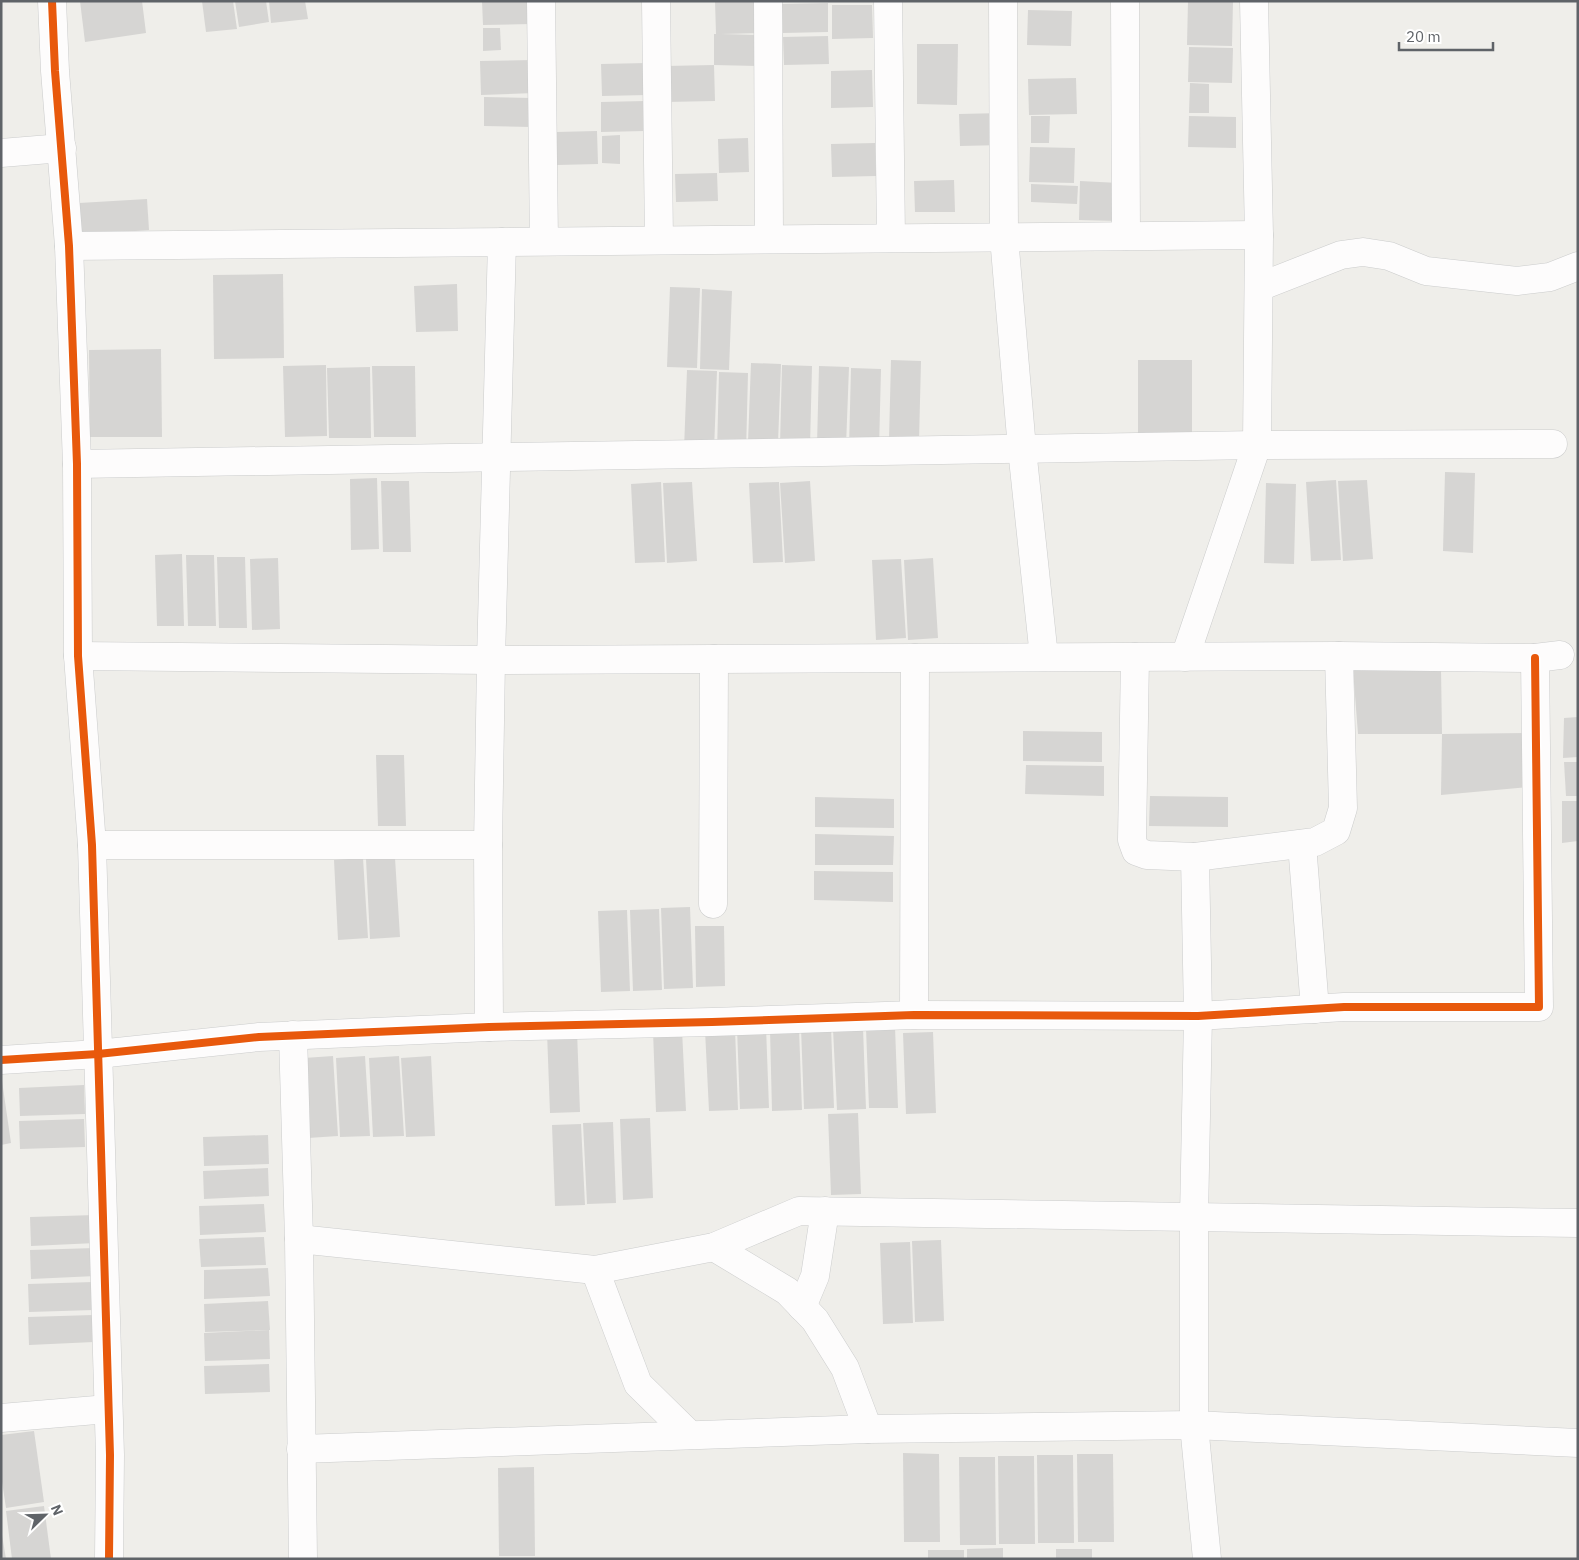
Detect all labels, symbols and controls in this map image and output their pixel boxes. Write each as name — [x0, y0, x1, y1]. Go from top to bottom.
scale bar — [1399, 20, 1493, 52]
text: 20 m — [1406, 27, 1441, 46]
north arrow — [20, 1490, 70, 1540]
text: N — [47, 1502, 67, 1518]

